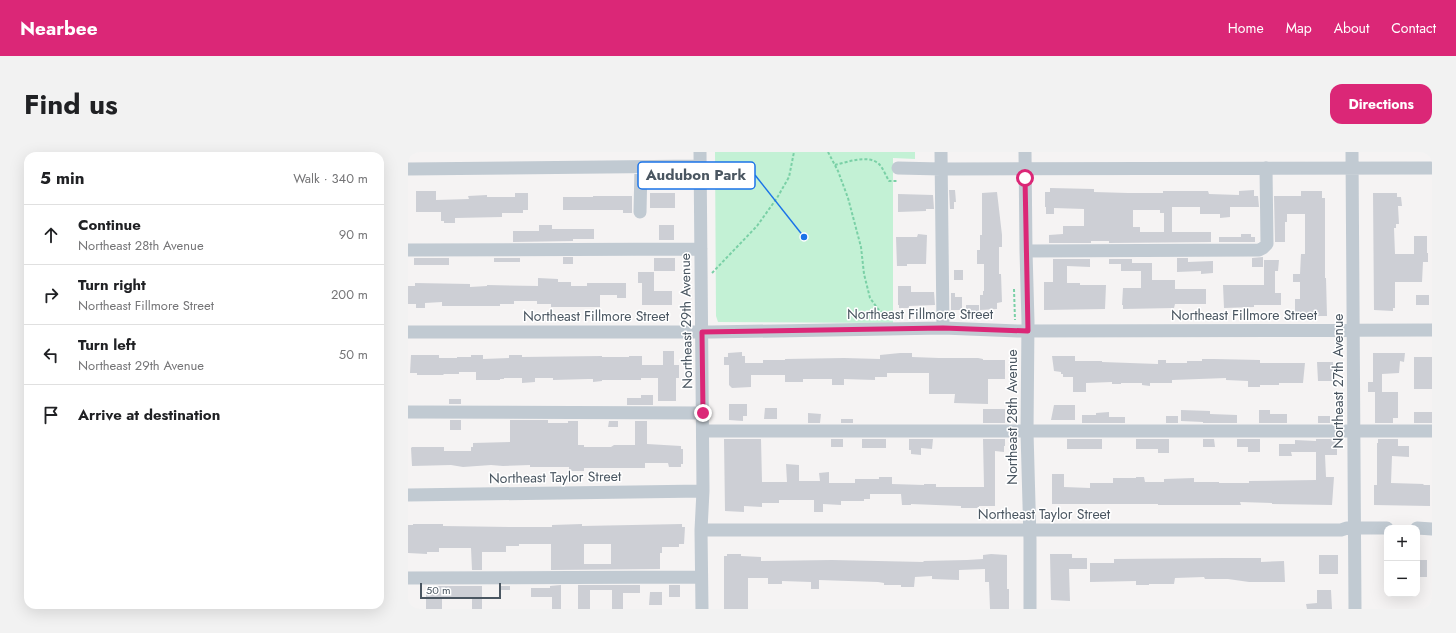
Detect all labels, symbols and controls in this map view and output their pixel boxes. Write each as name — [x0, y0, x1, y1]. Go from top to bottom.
text: Nearbee — [20, 15, 98, 42]
text: Home — [1228, 18, 1264, 38]
text: Map — [1286, 18, 1312, 38]
text: About — [1334, 18, 1369, 38]
text: Contact — [1391, 18, 1436, 38]
text: Find us — [24, 84, 118, 125]
button: Directions — [1330, 84, 1432, 124]
callout: Audubon Park — [638, 162, 755, 189]
text: Audubon Park — [645, 164, 746, 186]
text: 5 min — [40, 166, 84, 190]
text: Walk · 340 m — [293, 169, 368, 188]
route start — [1016, 169, 1034, 187]
text: Continue — [78, 214, 141, 236]
icon: ahead — [40, 224, 62, 246]
text: 90 m — [339, 225, 368, 244]
text: Northeast 28th Avenue — [78, 236, 204, 255]
street label: Northeast 29th Avenue — [675, 253, 697, 389]
text: Turn right — [78, 274, 146, 296]
icon: right — [40, 284, 62, 306]
text: 200 m — [331, 285, 368, 304]
text: Northeast Fillmore Street — [78, 296, 214, 315]
street label: Northeast Fillmore Street — [847, 304, 994, 324]
street label: Northeast Fillmore Street — [1171, 305, 1318, 325]
street label: Northeast Fillmore Street — [523, 306, 670, 326]
street label: Northeast 27th Avenue — [1328, 314, 1348, 449]
text: Turn left — [78, 334, 136, 356]
icon: left — [40, 344, 62, 366]
text: 50 m — [339, 345, 368, 364]
street label: Northeast 28th Avenue — [1002, 349, 1022, 485]
text: Northeast 29th Avenue — [78, 356, 204, 375]
icon: arrive — [40, 404, 62, 426]
text: Arrive at destination — [78, 404, 220, 426]
route end — [694, 404, 712, 422]
street label: Northeast Taylor Street — [489, 466, 622, 488]
street label: Northeast Taylor Street — [978, 504, 1111, 524]
map controls — [1384, 525, 1420, 597]
button: + — [1384, 525, 1420, 561]
button: − — [1384, 561, 1420, 597]
scale bar — [420, 581, 501, 600]
text: 50 m — [426, 582, 451, 598]

